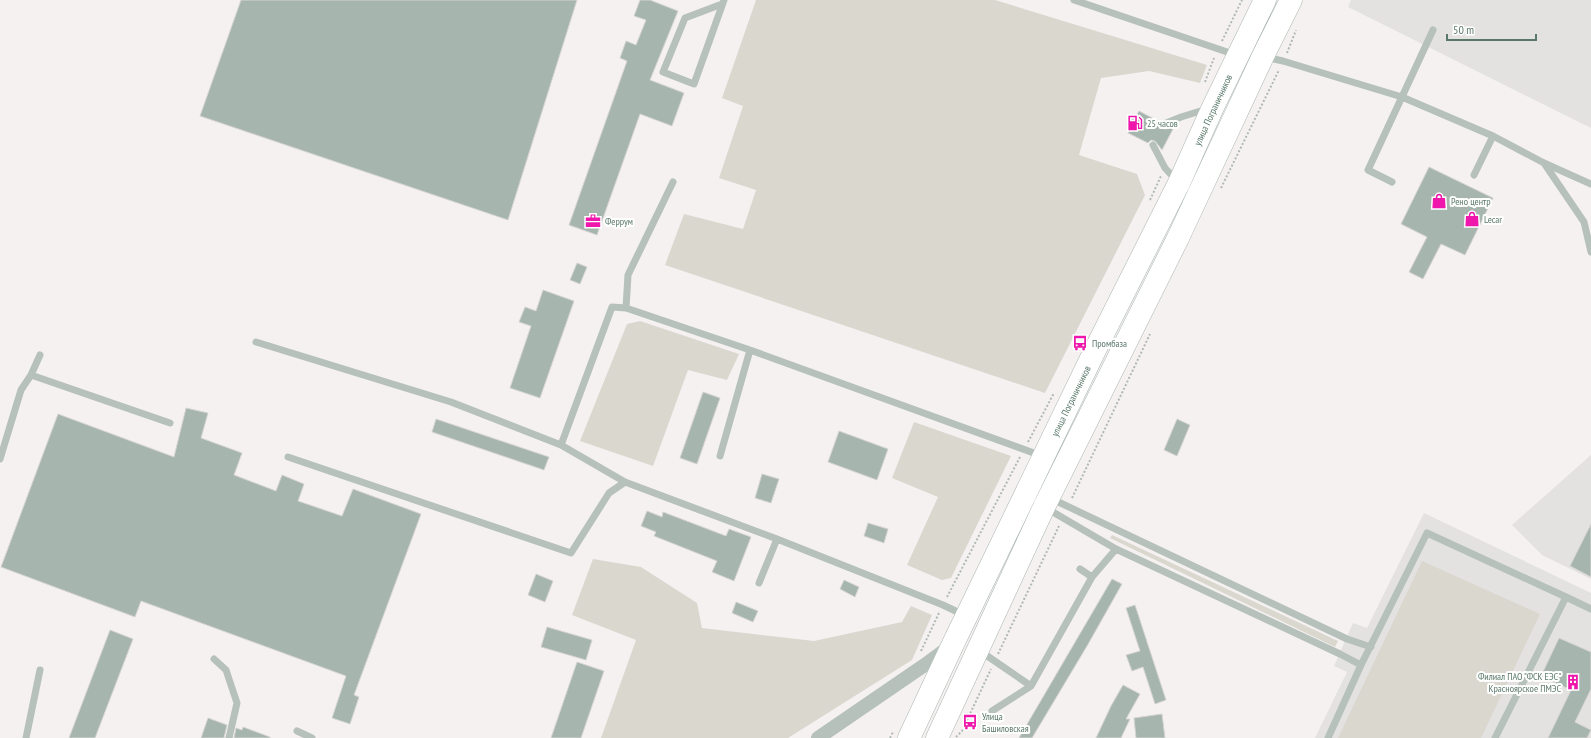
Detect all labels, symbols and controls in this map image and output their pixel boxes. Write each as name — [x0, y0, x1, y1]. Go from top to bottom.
scale bar — [1447, 16, 1536, 42]
text: 50 m — [1453, 22, 1474, 37]
street label: улица Пограничников — [1191, 72, 1235, 148]
fuel station icon: 25 часов — [1126, 114, 1144, 132]
place label: 25 часов — [1147, 117, 1178, 130]
shop icon: Рено центр — [1430, 192, 1448, 210]
place label: Рено центр — [1451, 195, 1491, 208]
shop icon: Lecar — [1463, 210, 1481, 228]
office icon: Феррум — [584, 212, 602, 230]
place label: Lecar — [1484, 213, 1502, 226]
place label: Феррум — [605, 215, 633, 228]
bus stop icon: Промбаза — [1071, 334, 1089, 352]
place label: Промбаза — [1092, 337, 1127, 350]
street label: улица Пограничников — [1048, 364, 1094, 438]
place label: Филиал ПАО "ФСК ЕЭС" Красноярское ПМЭС — [1478, 670, 1561, 695]
building icon: Филиал ПАО "ФСК ЕЭС" Красноярское ПМЭС — [1564, 673, 1582, 691]
place label: Улица Башиловская — [982, 710, 1029, 735]
bus stop icon: Улица Башиловская — [961, 713, 979, 731]

